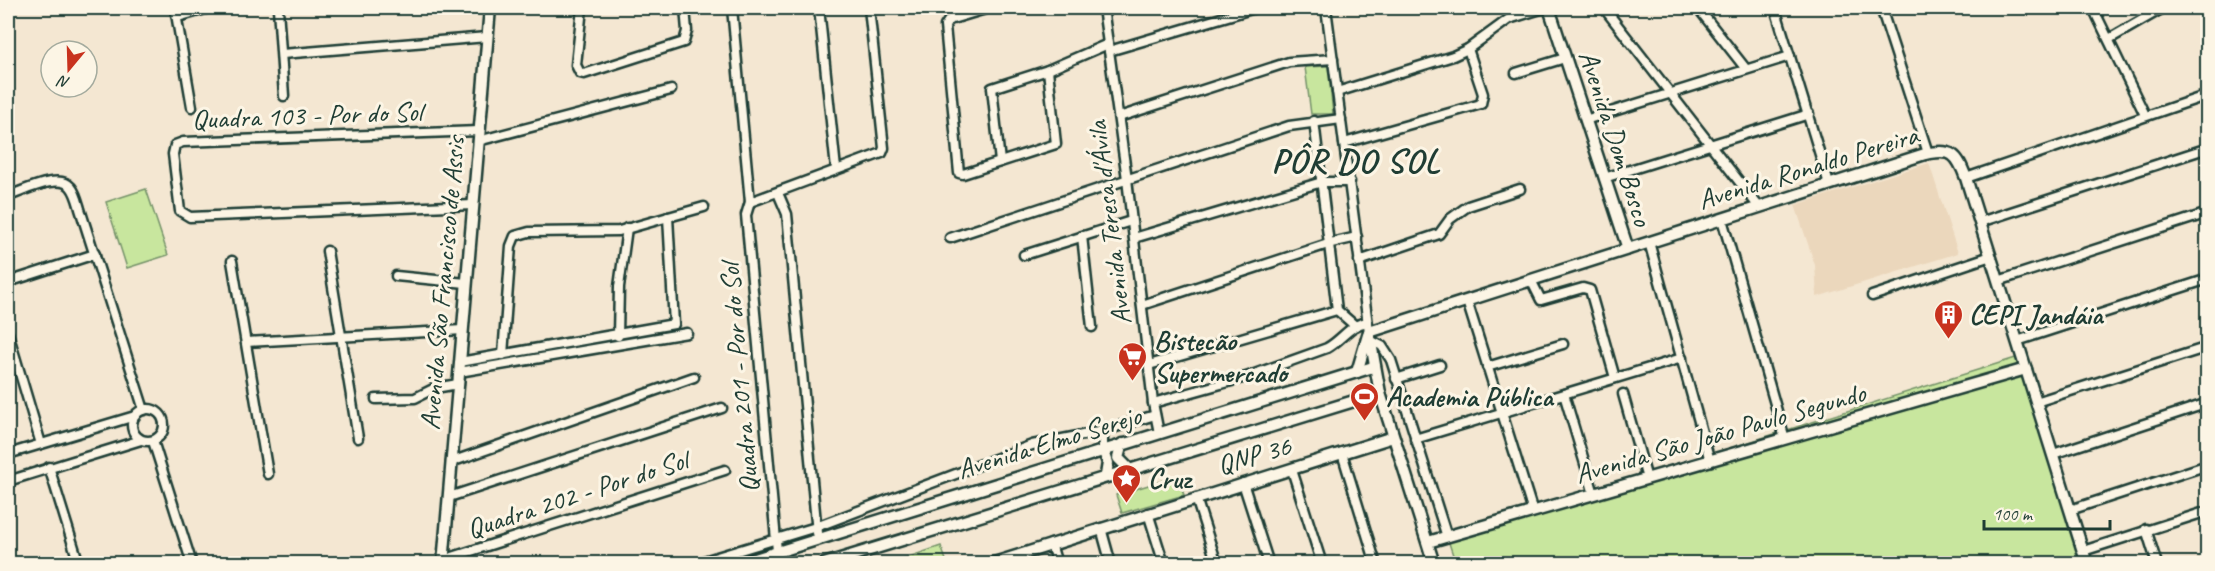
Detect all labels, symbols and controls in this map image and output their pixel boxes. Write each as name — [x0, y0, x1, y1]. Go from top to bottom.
north arrow — [39, 39, 99, 99]
street label: Avenida Dom Bosco — [1571, 46, 1661, 232]
text: N — [54, 70, 72, 93]
street label: Quadra 103 - Por do Sol — [191, 93, 428, 137]
street label: Avenida Ronaldo Pereira — [1694, 116, 1924, 217]
street label: Avenida Teresa d'Ávila — [1079, 117, 1139, 327]
street label: Avenida São Francisco de Assis — [412, 132, 472, 431]
district label: PÔR DO SOL — [1271, 139, 1441, 182]
street label: Quadra 201 - Por do Sol — [711, 257, 766, 494]
place label: CEPI Jandáia — [1969, 297, 2105, 332]
building icon: CEPI Jandáia — [1932, 298, 1964, 340]
place label: Bistecão Supermercado — [1154, 323, 1290, 390]
supermarket icon: Bistecão Supermercado — [1117, 340, 1149, 382]
street label: Avenida São João Paulo Segundo — [1571, 374, 1871, 491]
place label: Academia Pública — [1386, 379, 1555, 414]
sports icon: Academia Pública — [1349, 380, 1381, 422]
street label: Avenida Elmo Serejo — [953, 397, 1147, 487]
street label: QNP 36 — [1213, 427, 1296, 482]
street label: Quadra 202 - Por do Sol — [462, 440, 697, 546]
place label: Cruz — [1148, 461, 1194, 496]
place icon: Cruz — [1111, 462, 1143, 504]
scale bar — [1984, 493, 2110, 531]
text: 100 m — [1993, 503, 2034, 525]

